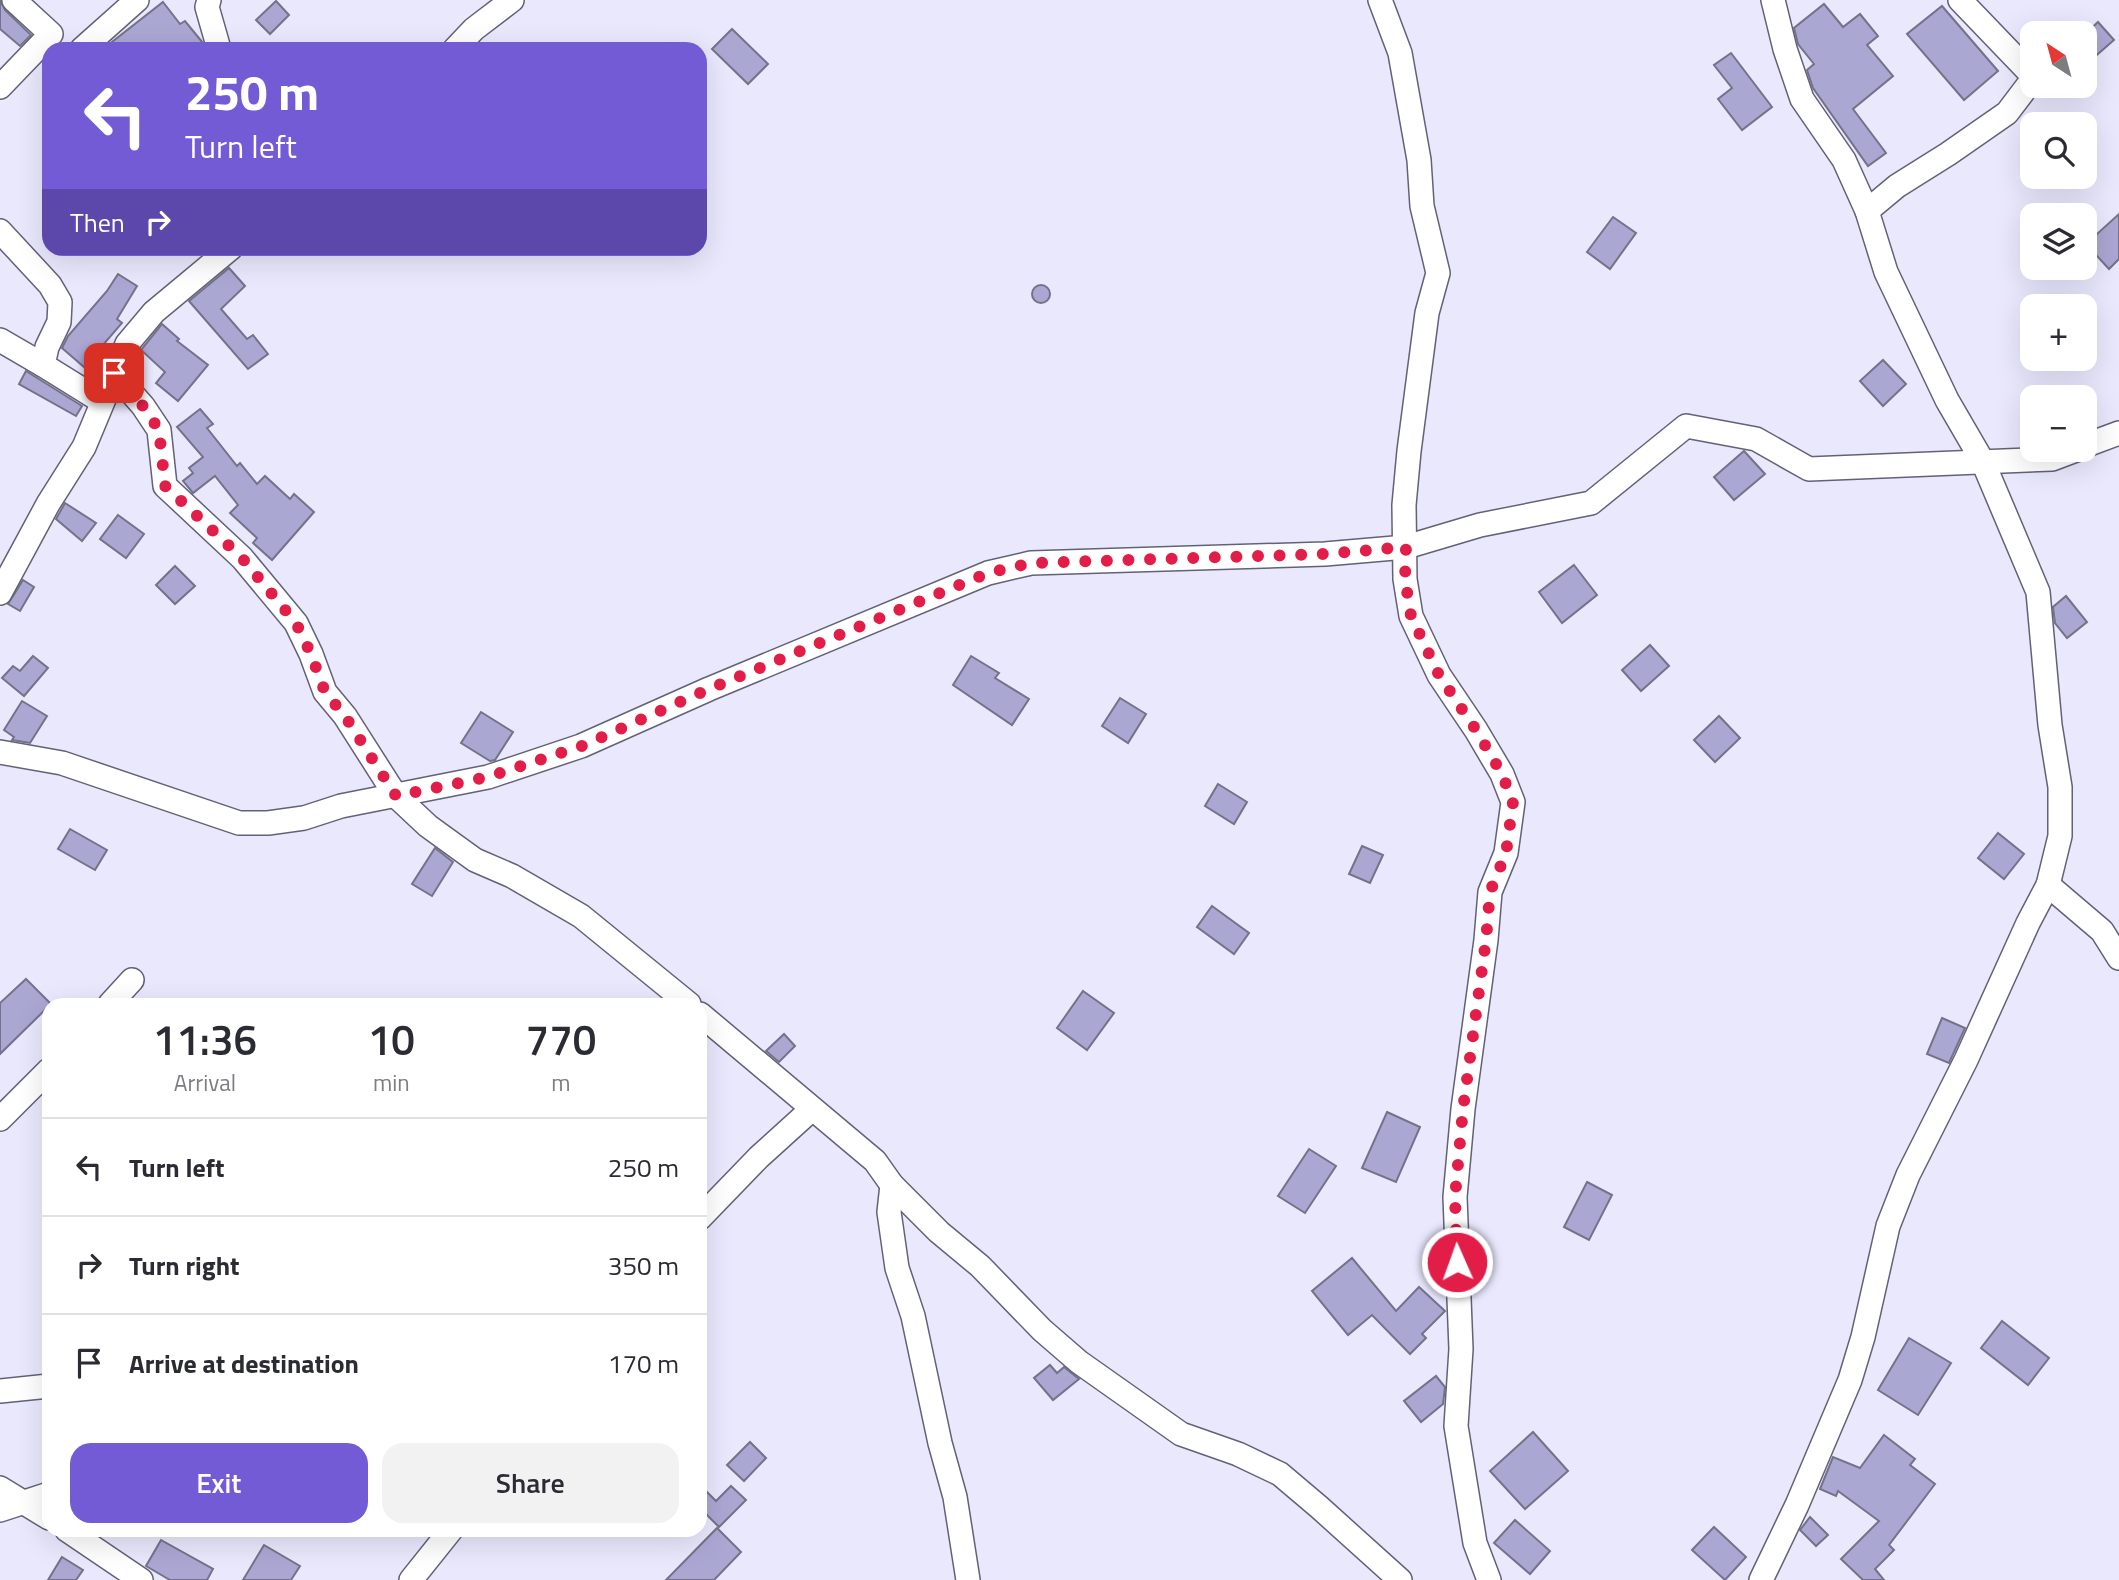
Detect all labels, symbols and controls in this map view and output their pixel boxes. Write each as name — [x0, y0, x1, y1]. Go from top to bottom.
north arrow — [2020, 21, 2096, 98]
map controls — [2020, 21, 2097, 462]
text: 250 m — [185, 54, 319, 129]
icon: left — [70, 70, 161, 161]
button: search — [2020, 112, 2097, 189]
text: Turn left — [185, 122, 297, 170]
text: Then — [70, 203, 125, 242]
icon: right — [139, 203, 177, 241]
button: layers — [2020, 203, 2097, 280]
button: + — [2020, 294, 2097, 371]
pin — [84, 343, 144, 403]
icon: arrive — [95, 354, 133, 392]
button: − — [2020, 385, 2097, 462]
text: 11:36 — [153, 1007, 257, 1071]
text: 10 — [368, 1007, 415, 1071]
text: 770 — [526, 1007, 596, 1071]
text: Arrival — [174, 1065, 236, 1100]
text: min — [373, 1065, 410, 1100]
text: m — [551, 1065, 571, 1100]
icon: left — [70, 1148, 108, 1186]
text: Turn left — [129, 1148, 224, 1187]
text: 250 m — [608, 1148, 679, 1187]
position arrow — [1420, 1225, 1494, 1299]
icon: right — [70, 1246, 108, 1284]
text: Turn right — [129, 1246, 240, 1285]
text: 350 m — [608, 1246, 679, 1285]
icon: arrive — [70, 1344, 108, 1382]
text: Arrive at destination — [129, 1344, 359, 1383]
text: 170 m — [608, 1344, 679, 1383]
button: Exit — [70, 1443, 368, 1523]
button: Share — [382, 1443, 679, 1523]

